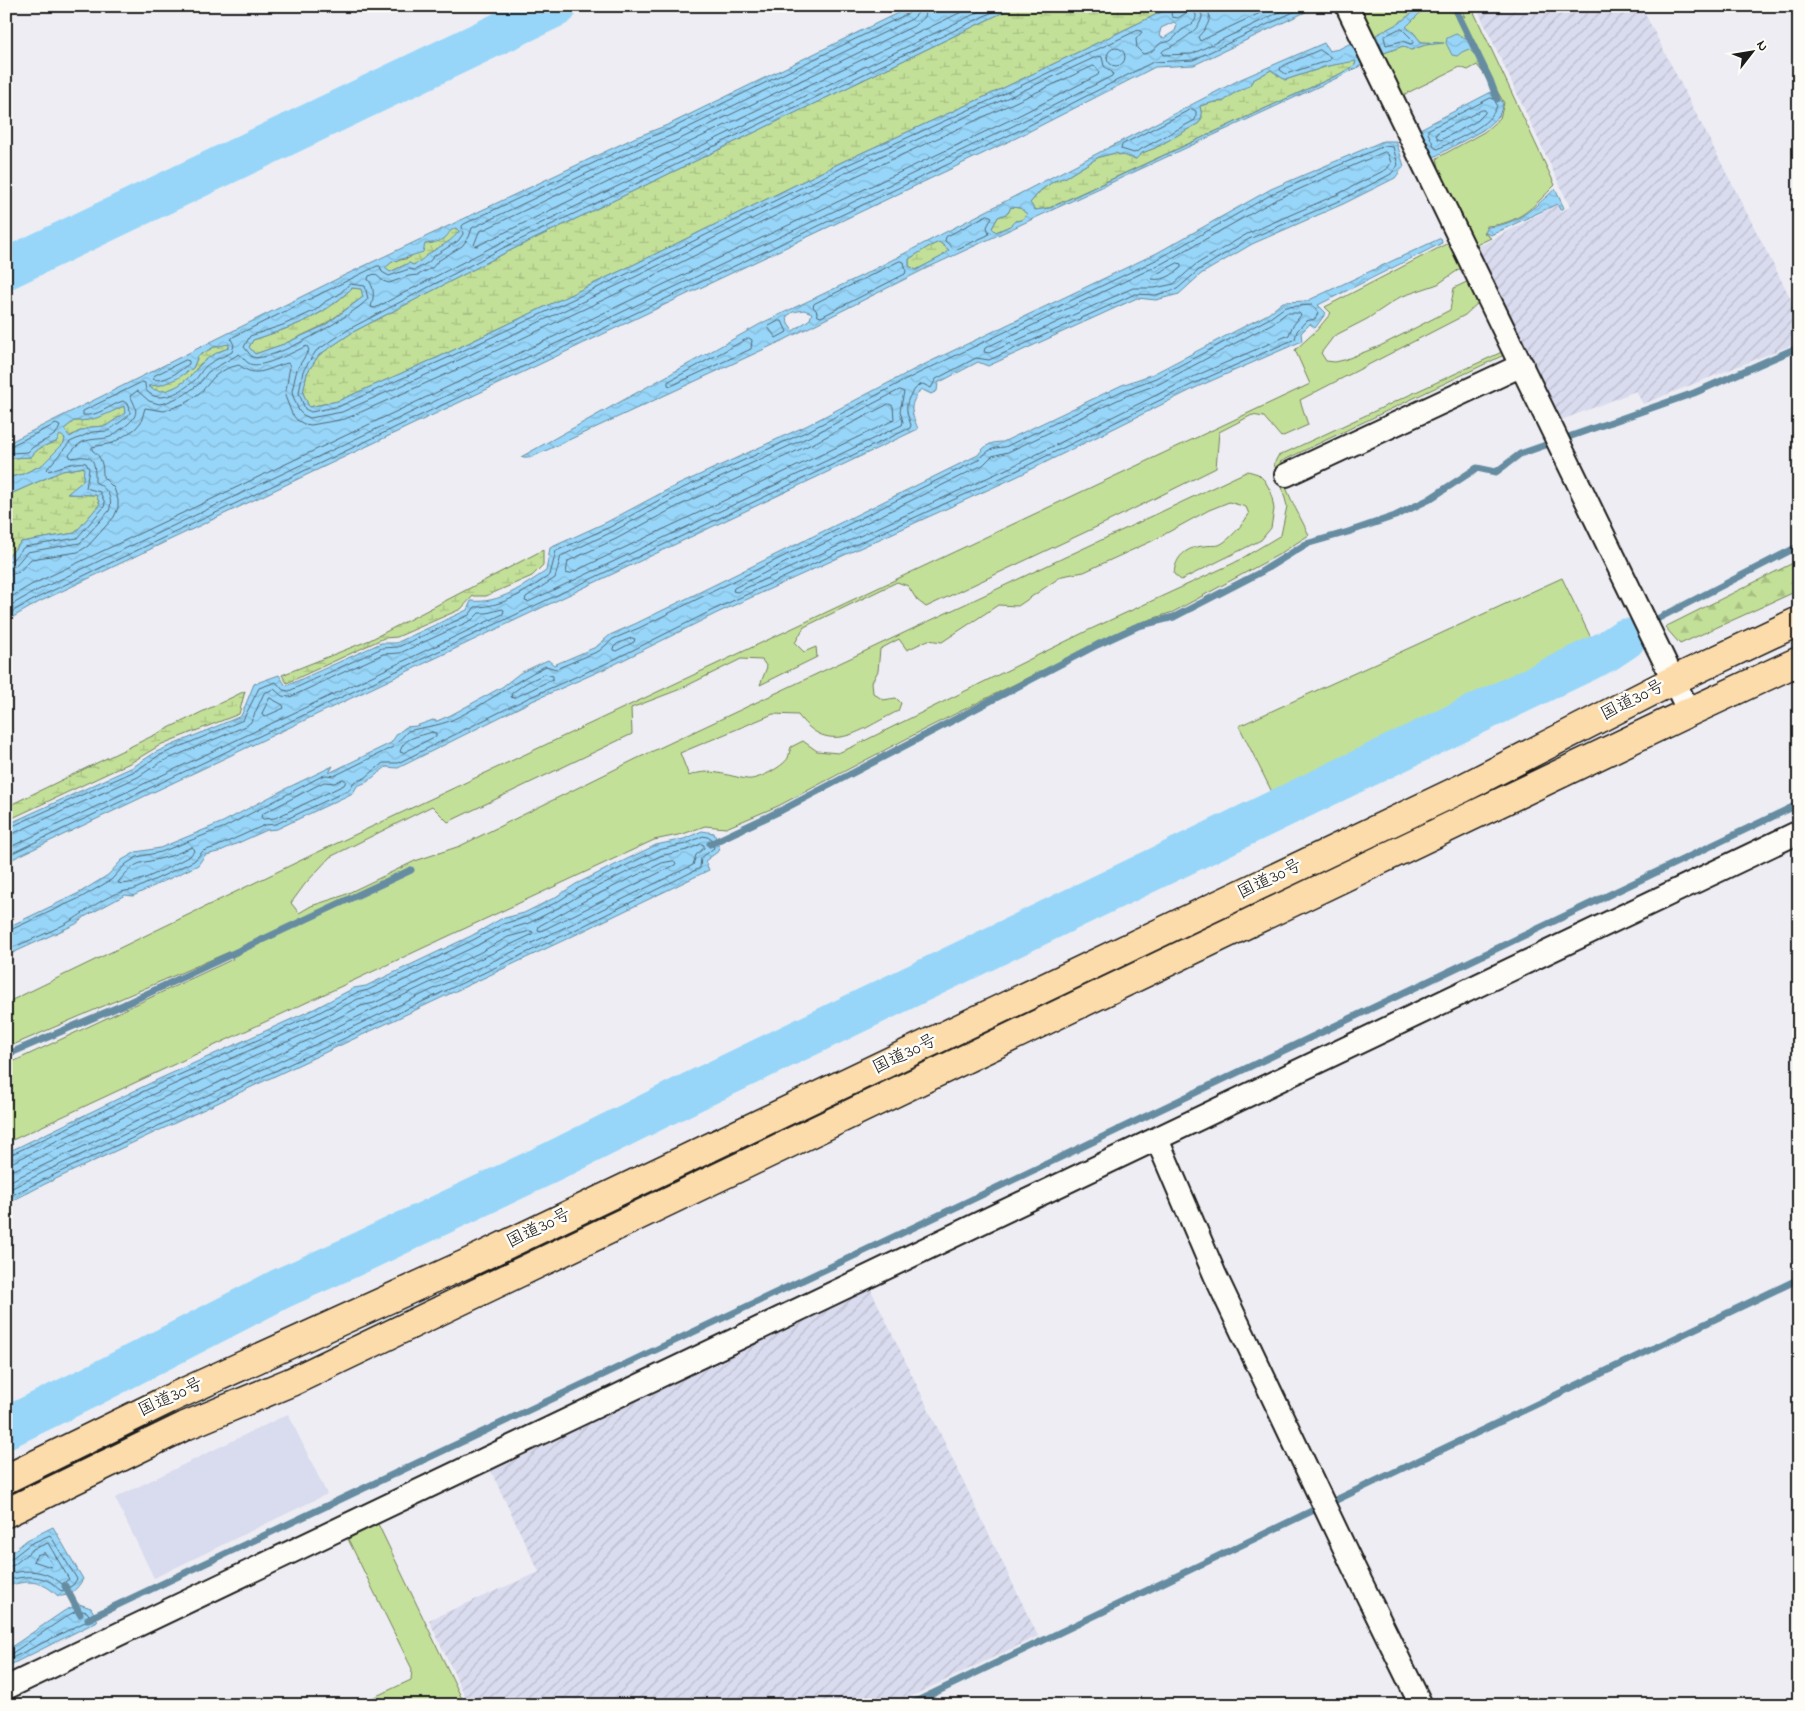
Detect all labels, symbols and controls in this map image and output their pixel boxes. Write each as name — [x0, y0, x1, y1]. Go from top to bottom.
north arrow — [1728, 28, 1778, 78]
text: N — [1750, 37, 1773, 56]
street label: 国道30号 — [1596, 674, 1670, 728]
street label: 国道30号 — [1233, 853, 1307, 907]
street label: 国道30号 — [868, 1028, 942, 1082]
street label: 国道30号 — [502, 1202, 576, 1256]
street label: 国道30号 — [134, 1372, 208, 1424]

